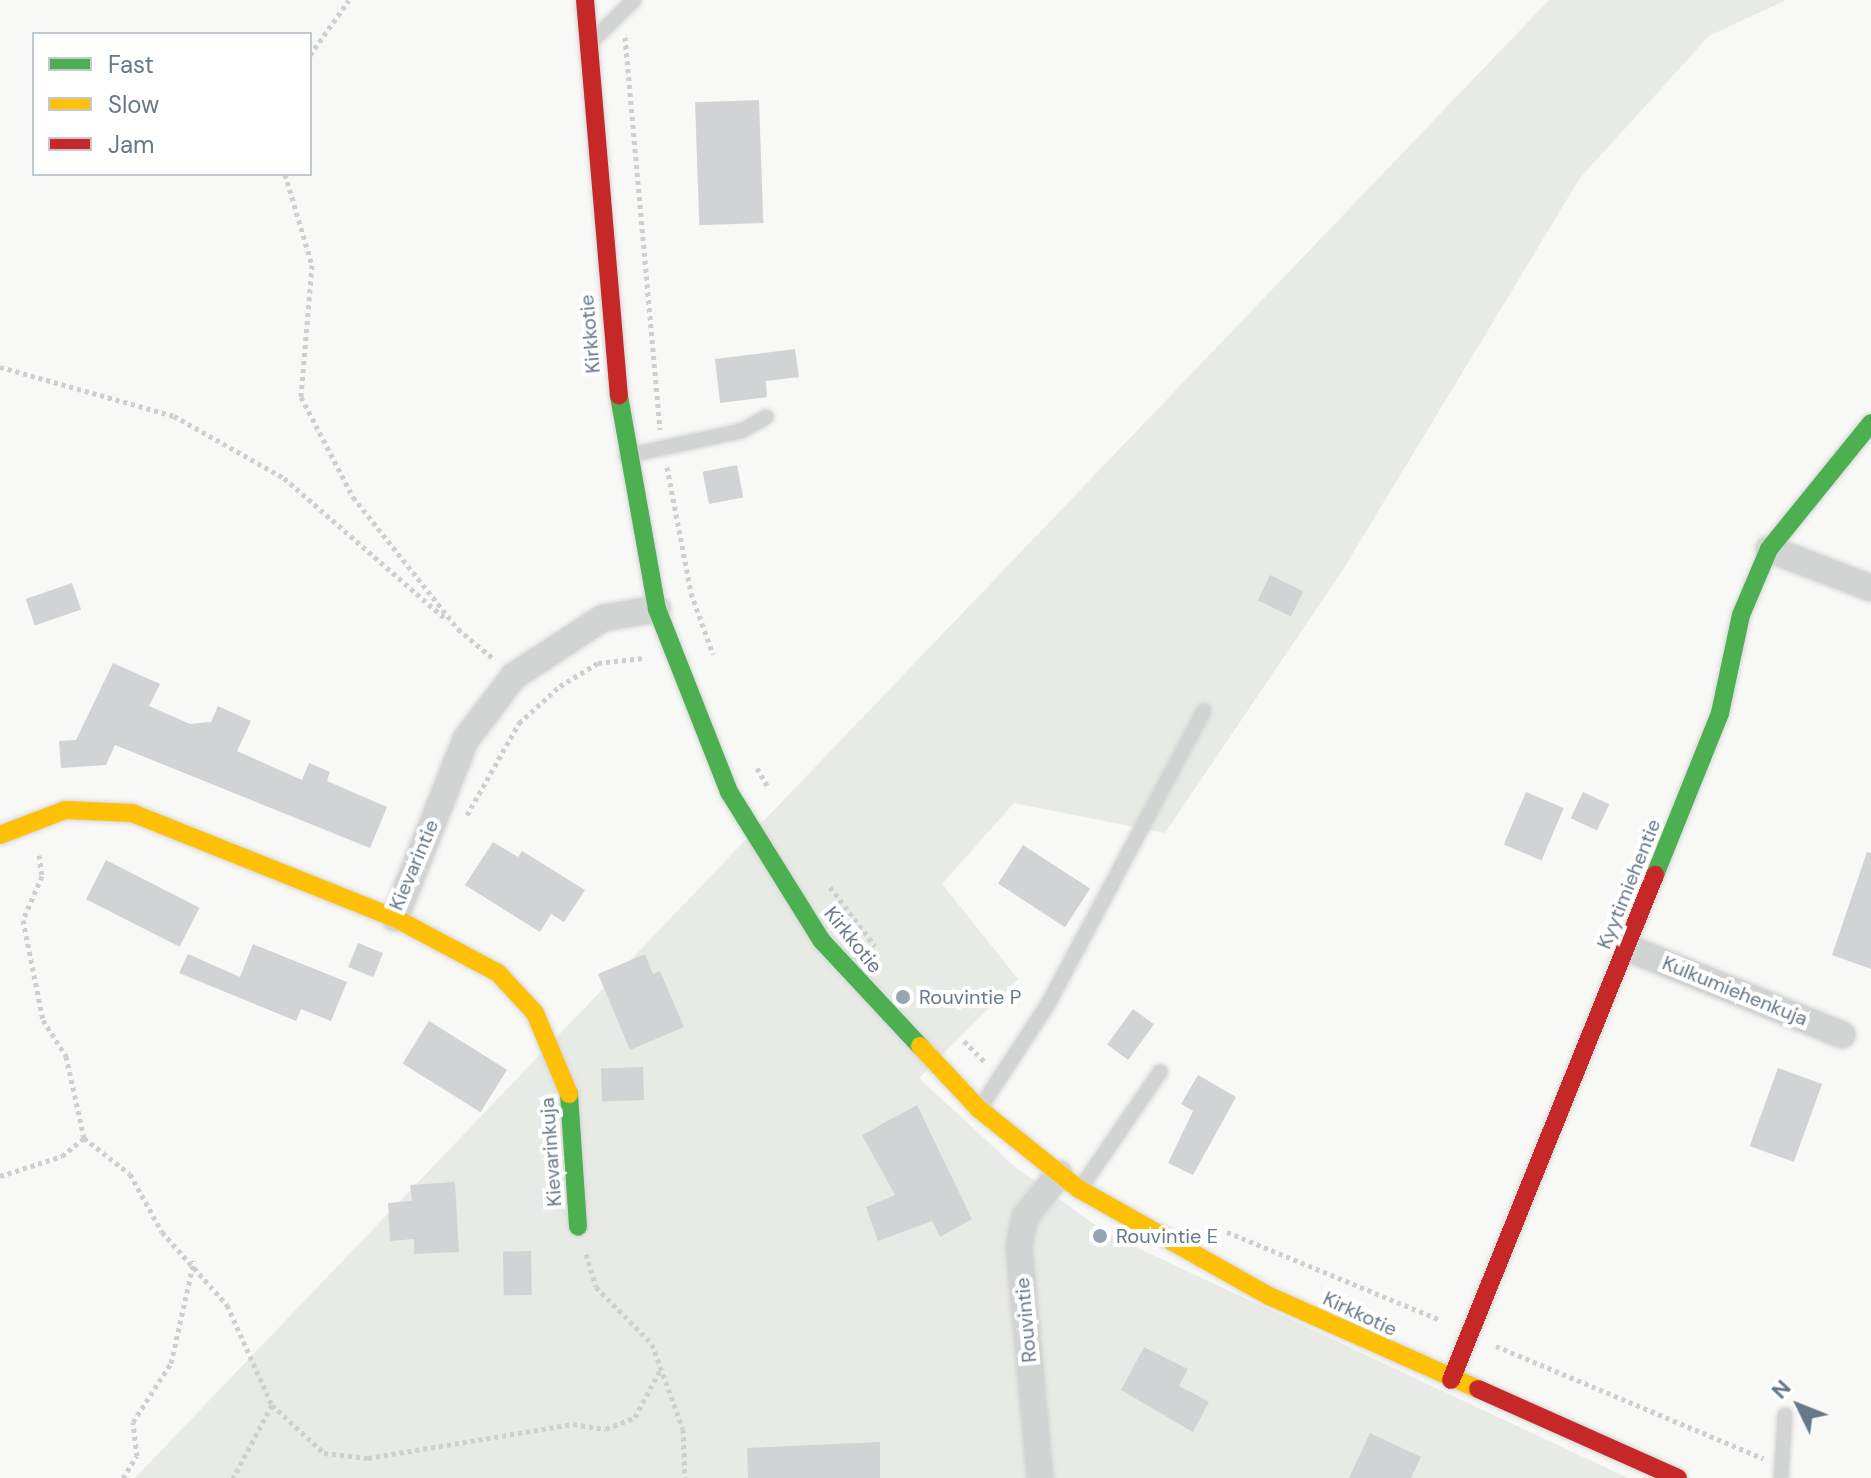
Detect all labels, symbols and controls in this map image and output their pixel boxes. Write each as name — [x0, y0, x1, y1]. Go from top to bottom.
legend — [32, 32, 312, 176]
text: Fast — [108, 49, 154, 80]
text: Slow — [108, 89, 159, 120]
text: Jam — [108, 129, 154, 160]
street label: Kirkkotie — [575, 294, 605, 374]
street label: Kievarintie — [384, 816, 444, 914]
street label: Kyytimiehentie — [1592, 816, 1666, 952]
street label: Kirkkotie — [819, 902, 887, 978]
street label: Kulkumiehenkuja — [1659, 951, 1811, 1031]
place label: Rouvintie P — [919, 985, 1021, 1009]
marker: Rouvintie P — [894, 988, 912, 1006]
street label: Kievarinkuja — [535, 1097, 567, 1207]
place label: Rouvintie E — [1116, 1224, 1218, 1248]
marker: Rouvintie E — [1091, 1227, 1109, 1245]
street label: Rouvintie — [1010, 1276, 1042, 1364]
street label: Kirkkotie — [1319, 1286, 1401, 1342]
north arrow — [1759, 1366, 1839, 1446]
text: N — [1765, 1374, 1797, 1405]

